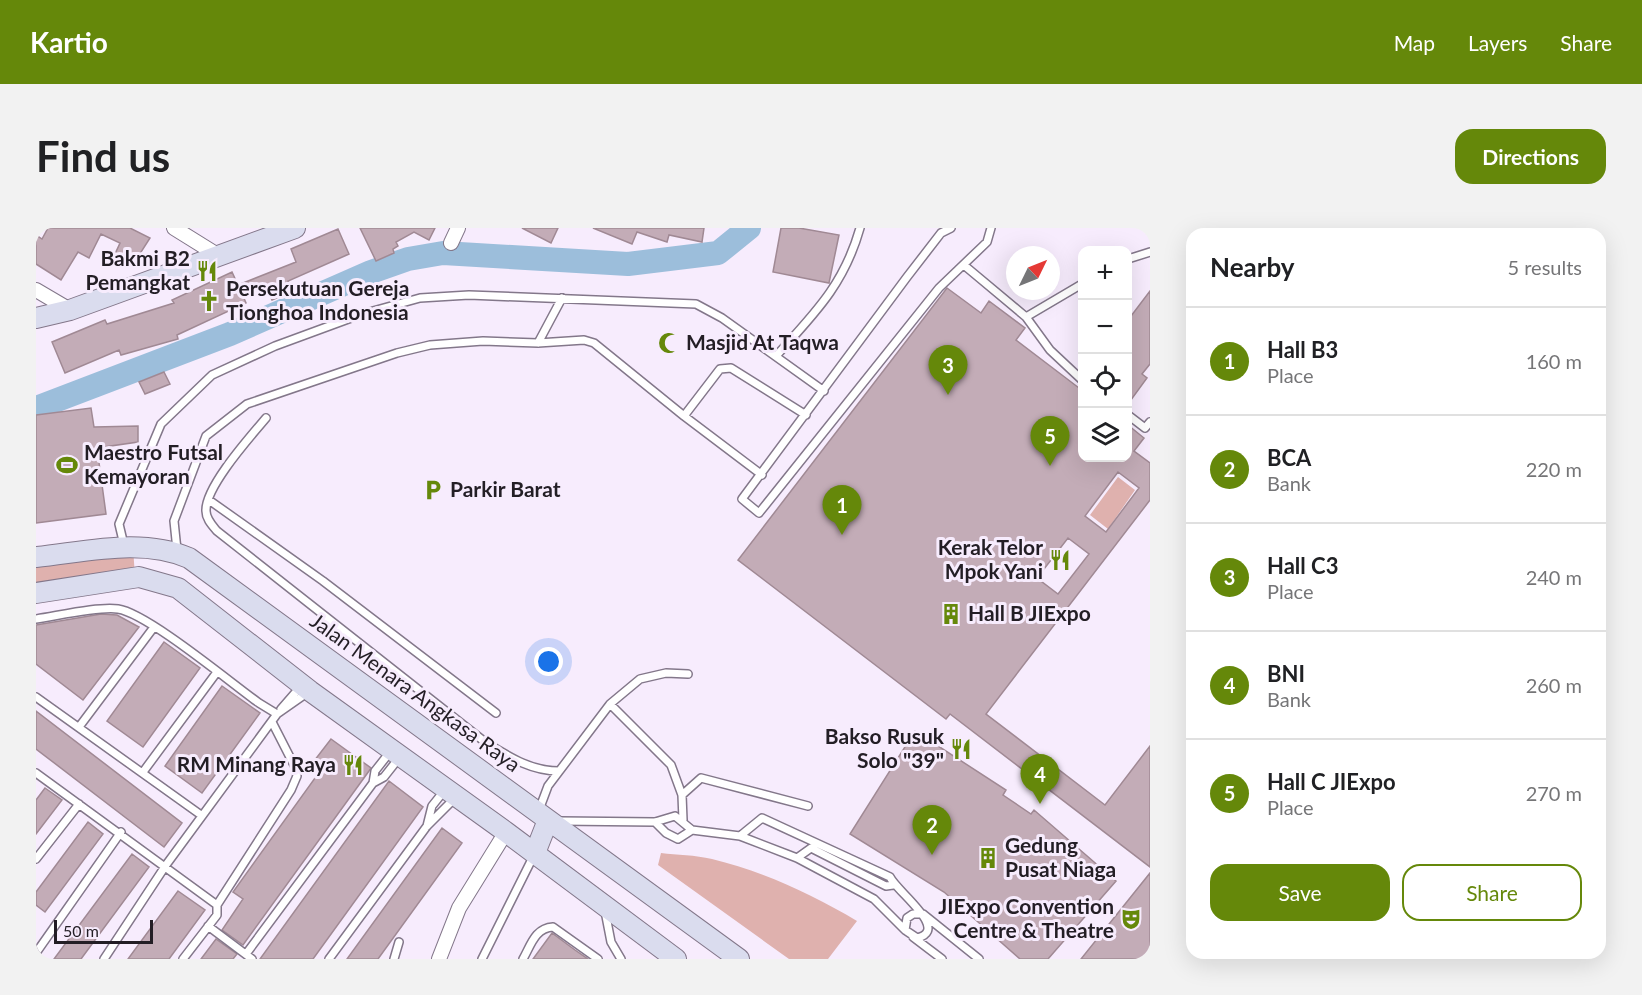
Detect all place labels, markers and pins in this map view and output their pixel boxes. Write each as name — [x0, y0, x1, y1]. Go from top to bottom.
place label: Bakmi B2 Pemangkat — [86, 245, 190, 294]
restaurant icon: Bakmi B2 Pemangkat — [195, 259, 219, 283]
place label: Persekutuan Gereja Tionghoa Indonesia — [226, 275, 409, 324]
church icon: Persekutuan Gereja Tionghoa Indonesia — [197, 289, 221, 313]
place label: Masjid At Taqwa — [686, 329, 839, 354]
mosque icon: Masjid At Taqwa — [657, 331, 681, 355]
pin: 3 — [928, 346, 968, 395]
pin: 5 — [1030, 416, 1070, 466]
place label: Maestro Futsal Kemayoran — [84, 439, 223, 488]
sports icon: Maestro Futsal Kemayoran — [55, 453, 79, 477]
place label: Parkir Barat — [450, 476, 561, 501]
parking icon: Parkir Barat — [421, 478, 445, 502]
pin: 1 — [822, 486, 862, 535]
place label: Kerak Telor Mpok Yani — [938, 534, 1043, 583]
restaurant icon: Kerak Telor Mpok Yani — [1048, 548, 1072, 572]
place label: Hall B JIExpo — [968, 600, 1091, 625]
building icon: Hall B JIExpo — [939, 602, 963, 626]
place label: Bakso Rusuk Solo "39" — [825, 723, 945, 772]
restaurant icon: Bakso Rusuk Solo "39" — [949, 737, 973, 761]
place label: RM Minang Raya — [177, 751, 336, 776]
restaurant icon: RM Minang Raya — [341, 753, 365, 777]
pin: 4 — [1020, 754, 1060, 804]
pin: 2 — [912, 806, 952, 855]
place label: Gedung Pusat Niaga — [1005, 832, 1116, 881]
building icon: Gedung Pusat Niaga — [976, 846, 1000, 870]
place label: JIExpo Convention Centre & Theatre — [938, 893, 1114, 942]
theatre icon: JIExpo Convention Centre & Theatre — [1119, 907, 1143, 931]

